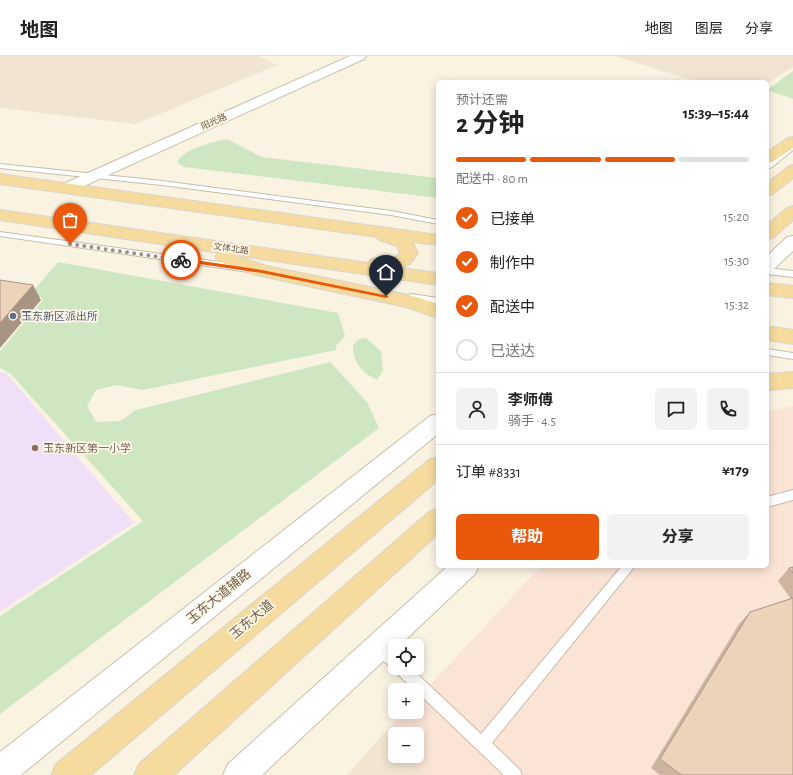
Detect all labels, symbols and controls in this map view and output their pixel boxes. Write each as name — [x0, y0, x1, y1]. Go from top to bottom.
text: 地图 — [20, 21, 58, 40]
text: 地图 — [645, 22, 673, 36]
text: 图层 — [695, 22, 723, 36]
text: 分享 — [745, 22, 773, 36]
text: 预计还需 — [456, 94, 508, 107]
text: 15:39–15:44 — [683, 106, 749, 121]
street label: 阳光路 — [199, 111, 228, 132]
text: 2 分钟 — [456, 111, 524, 137]
text: 配送中 · 80 m — [456, 173, 528, 186]
pin — [53, 203, 87, 244]
icon: check — [456, 207, 478, 229]
icon: bag — [59, 209, 81, 231]
text: 15:20 — [723, 211, 749, 224]
text: 已接单 — [490, 212, 535, 227]
courier — [161, 240, 201, 280]
street label: 文体北路 — [213, 241, 250, 256]
icon: bike — [170, 249, 192, 271]
icon: check — [456, 251, 478, 273]
pin — [369, 255, 403, 296]
text: 15:30 — [724, 255, 749, 268]
text: 制作中 — [490, 256, 535, 271]
icon: home — [375, 261, 397, 283]
icon: check — [456, 295, 478, 317]
text: 15:32 — [725, 299, 749, 312]
text: 配送中 — [490, 300, 535, 315]
place label: 玉东新区派出所 — [21, 310, 98, 322]
marker: 玉东新区派出所 — [8, 311, 18, 321]
text: 已送达 — [490, 344, 535, 359]
button: person — [456, 388, 498, 430]
button: chat — [655, 388, 697, 430]
button: phone — [707, 388, 749, 430]
text: 李师傅 — [508, 393, 553, 408]
text: 骑手 · 4.5 — [508, 415, 556, 428]
place label: 玉东新区第一小学 — [43, 442, 131, 454]
marker: 玉东新区第一小学 — [30, 443, 40, 453]
text: ¥179 — [722, 463, 749, 478]
text: 订单 #8331 — [456, 465, 521, 480]
button: 帮助 — [456, 514, 599, 560]
button: 分享 — [607, 514, 749, 560]
street label: 玉东大道辅路 — [184, 566, 254, 628]
street label: 玉东大道 — [227, 597, 277, 643]
map controls — [388, 639, 424, 763]
button: locate — [388, 639, 424, 675]
button: + — [388, 683, 424, 719]
button: − — [388, 727, 424, 763]

